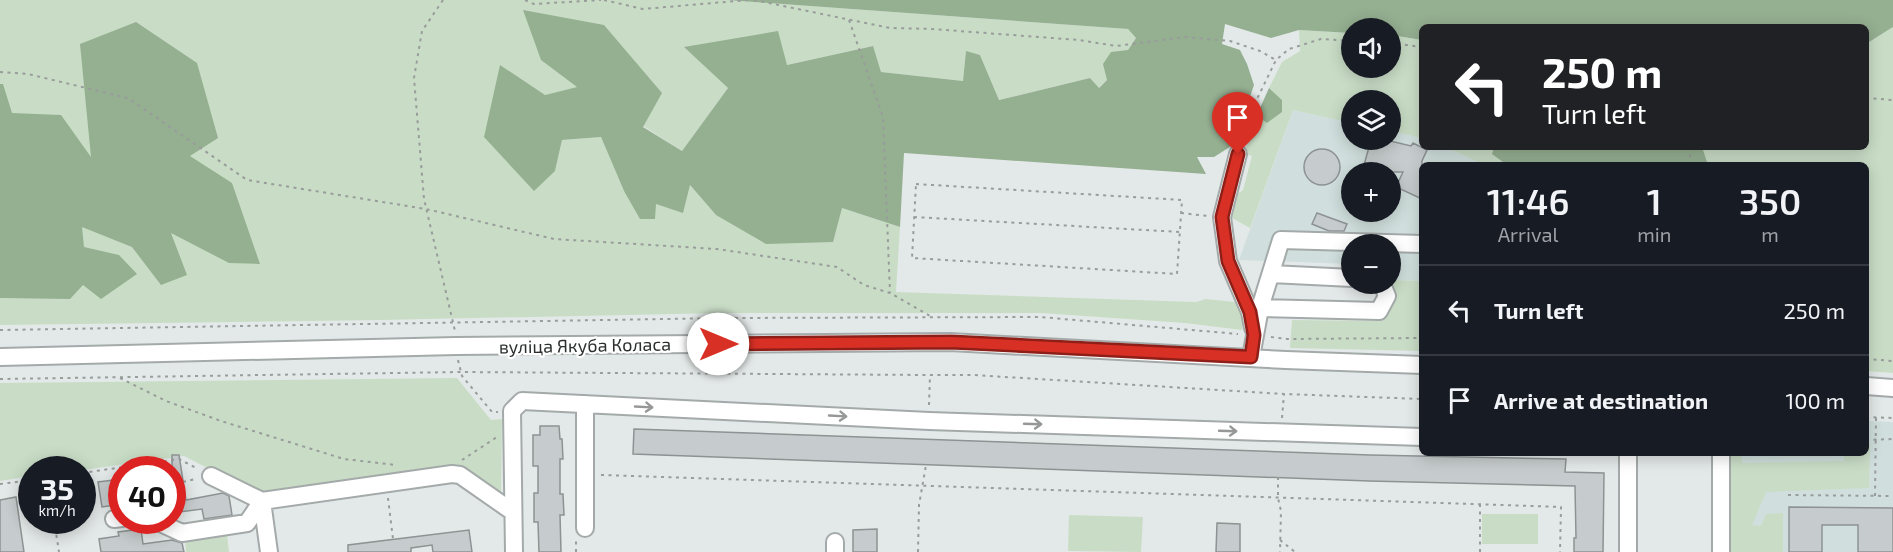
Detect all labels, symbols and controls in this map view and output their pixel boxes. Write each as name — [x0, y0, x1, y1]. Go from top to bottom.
map controls — [1341, 18, 1401, 294]
button: sound — [1341, 18, 1401, 78]
text: 250 m — [1542, 46, 1662, 96]
icon: left — [1443, 48, 1521, 126]
button: layers — [1341, 90, 1401, 150]
pin — [1212, 92, 1263, 154]
text: Turn left — [1542, 97, 1646, 129]
icon: arrive — [1221, 101, 1254, 134]
button: + — [1341, 162, 1401, 222]
text: 11:46 — [1487, 179, 1569, 222]
text: 1 — [1647, 179, 1662, 222]
text: 350 — [1739, 179, 1801, 222]
text: Arrival — [1498, 222, 1559, 246]
text: min — [1637, 222, 1671, 246]
text: m — [1761, 222, 1779, 246]
button: − — [1341, 234, 1401, 294]
icon: left — [1443, 294, 1476, 327]
text: Turn left — [1494, 297, 1583, 323]
text: 250 m — [1783, 297, 1845, 323]
position arrow — [686, 312, 750, 376]
street label: вуліца Якуба Коласа — [499, 332, 671, 358]
icon: arrive — [1443, 384, 1476, 417]
text: Arrive at destination — [1494, 387, 1708, 413]
text: 100 m — [1786, 387, 1845, 413]
one-way arrow — [633, 401, 653, 412]
one-way arrow — [828, 411, 848, 422]
one-way arrow — [1023, 419, 1043, 430]
one-way arrow — [1218, 425, 1238, 437]
speed limit sign: 40 — [108, 456, 186, 534]
text: 35 — [40, 470, 74, 506]
text: km/h — [38, 501, 76, 519]

